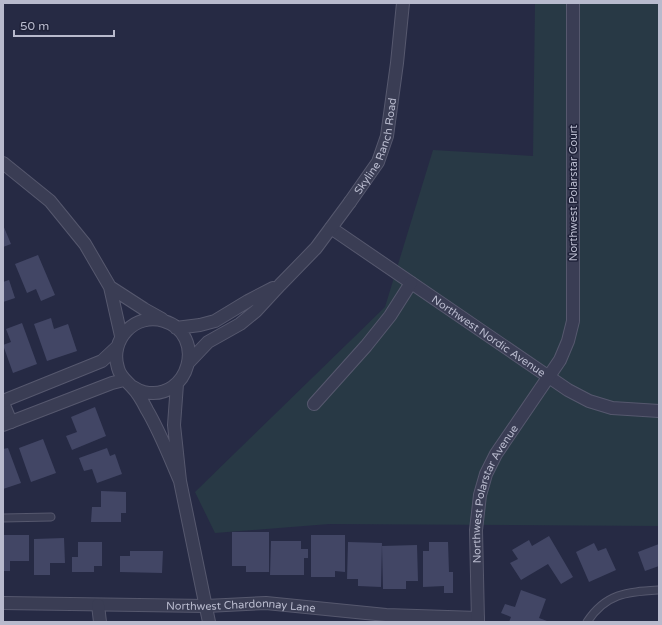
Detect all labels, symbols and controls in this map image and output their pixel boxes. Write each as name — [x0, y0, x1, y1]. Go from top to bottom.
scale bar — [14, 12, 114, 38]
text: 50 m — [20, 19, 49, 33]
street label: Skyline Ranch Road — [351, 97, 399, 197]
street label: Northwest Polarstar Court — [567, 125, 580, 261]
street label: Northwest Nordic Avenue — [429, 293, 548, 380]
street label: Northwest Polarstar Avenue — [470, 423, 521, 564]
street label: Northwest Chardonnay Lane — [166, 597, 316, 615]

